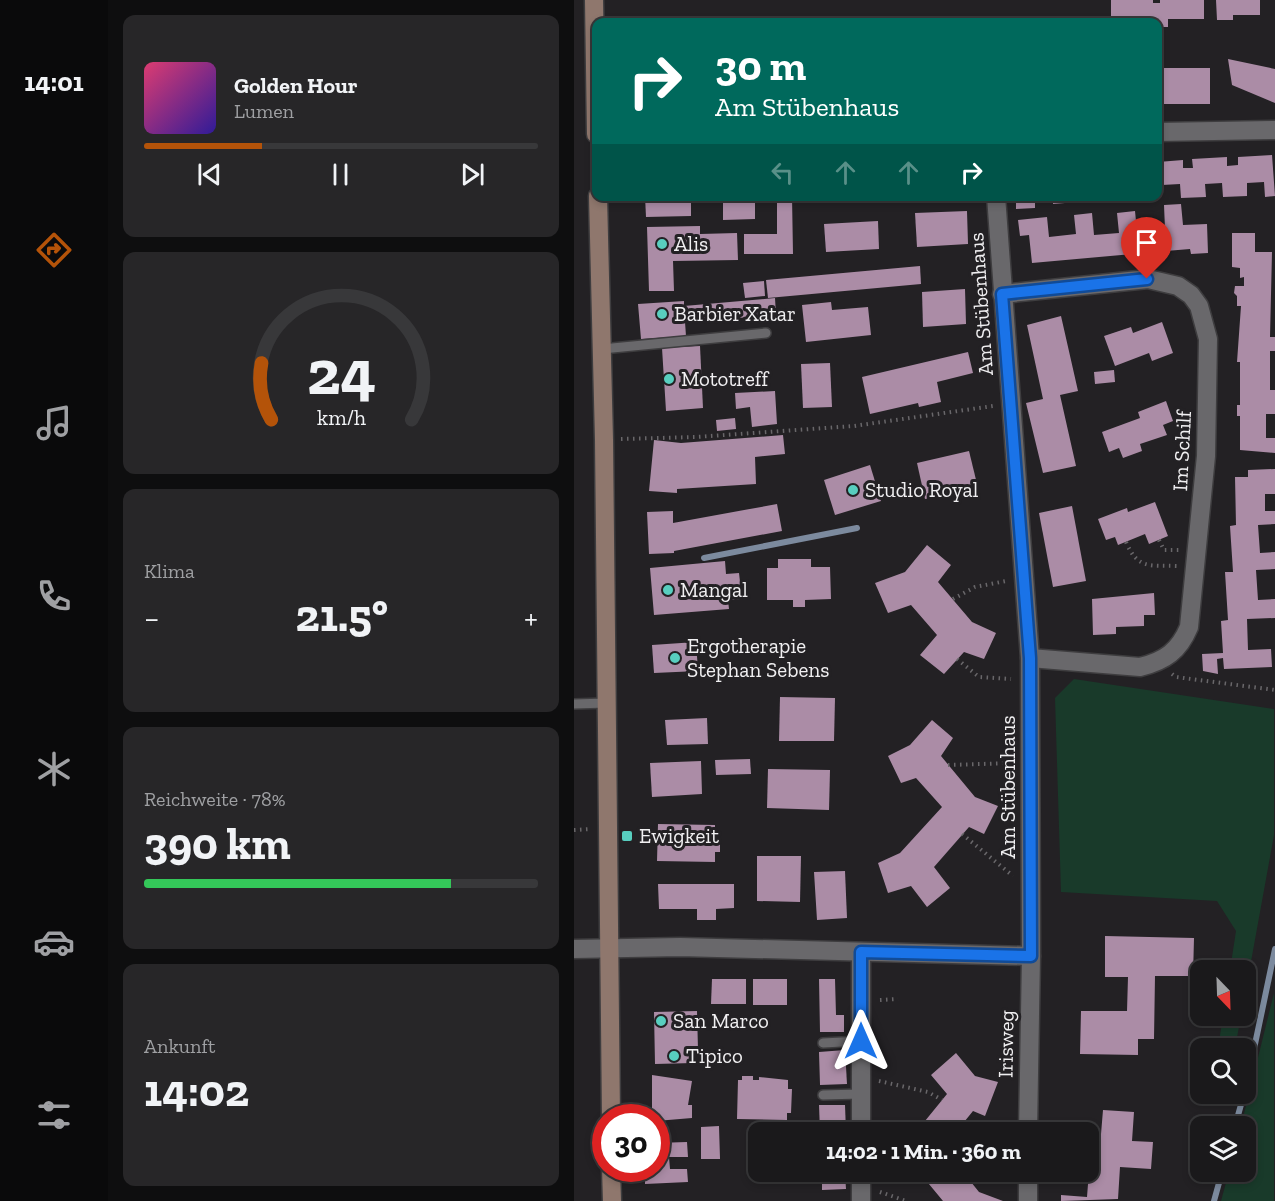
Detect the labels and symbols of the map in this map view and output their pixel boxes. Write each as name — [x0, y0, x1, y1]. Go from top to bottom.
pin — [1121, 217, 1172, 279]
place label: Alis — [674, 231, 708, 256]
street label: Am Stübenhaus — [963, 232, 998, 376]
marker: Alis — [655, 237, 669, 251]
place label: Barbier Xatar — [674, 301, 796, 326]
marker: Barbier Xatar — [655, 307, 669, 321]
place label: Mototreff — [681, 366, 770, 391]
marker: Mototreff — [662, 372, 676, 386]
street label: Im Schilf — [1167, 409, 1196, 492]
place label: Studio Royal — [865, 477, 979, 502]
marker: Studio Royal — [846, 483, 860, 497]
place label: Mangal — [680, 577, 748, 602]
marker: Mangal — [661, 583, 675, 597]
place label: Ergotherapie Stephan Sebens — [687, 633, 830, 682]
marker: Ergotherapie Stephan Sebens — [668, 651, 682, 665]
street label: Am Stübenhaus — [995, 715, 1020, 859]
place label: Ewigkeit — [639, 823, 719, 848]
marker: Ewigkeit — [620, 829, 634, 843]
north arrow — [1190, 960, 1256, 1026]
place label: San Marco — [673, 1008, 769, 1033]
position arrow — [829, 1009, 893, 1073]
street label: Irisweg — [992, 1009, 1019, 1078]
marker: San Marco — [654, 1014, 668, 1028]
place label: Tipico — [686, 1043, 743, 1068]
marker: Tipico — [667, 1049, 681, 1063]
speed limit sign: 30 — [592, 1104, 670, 1182]

